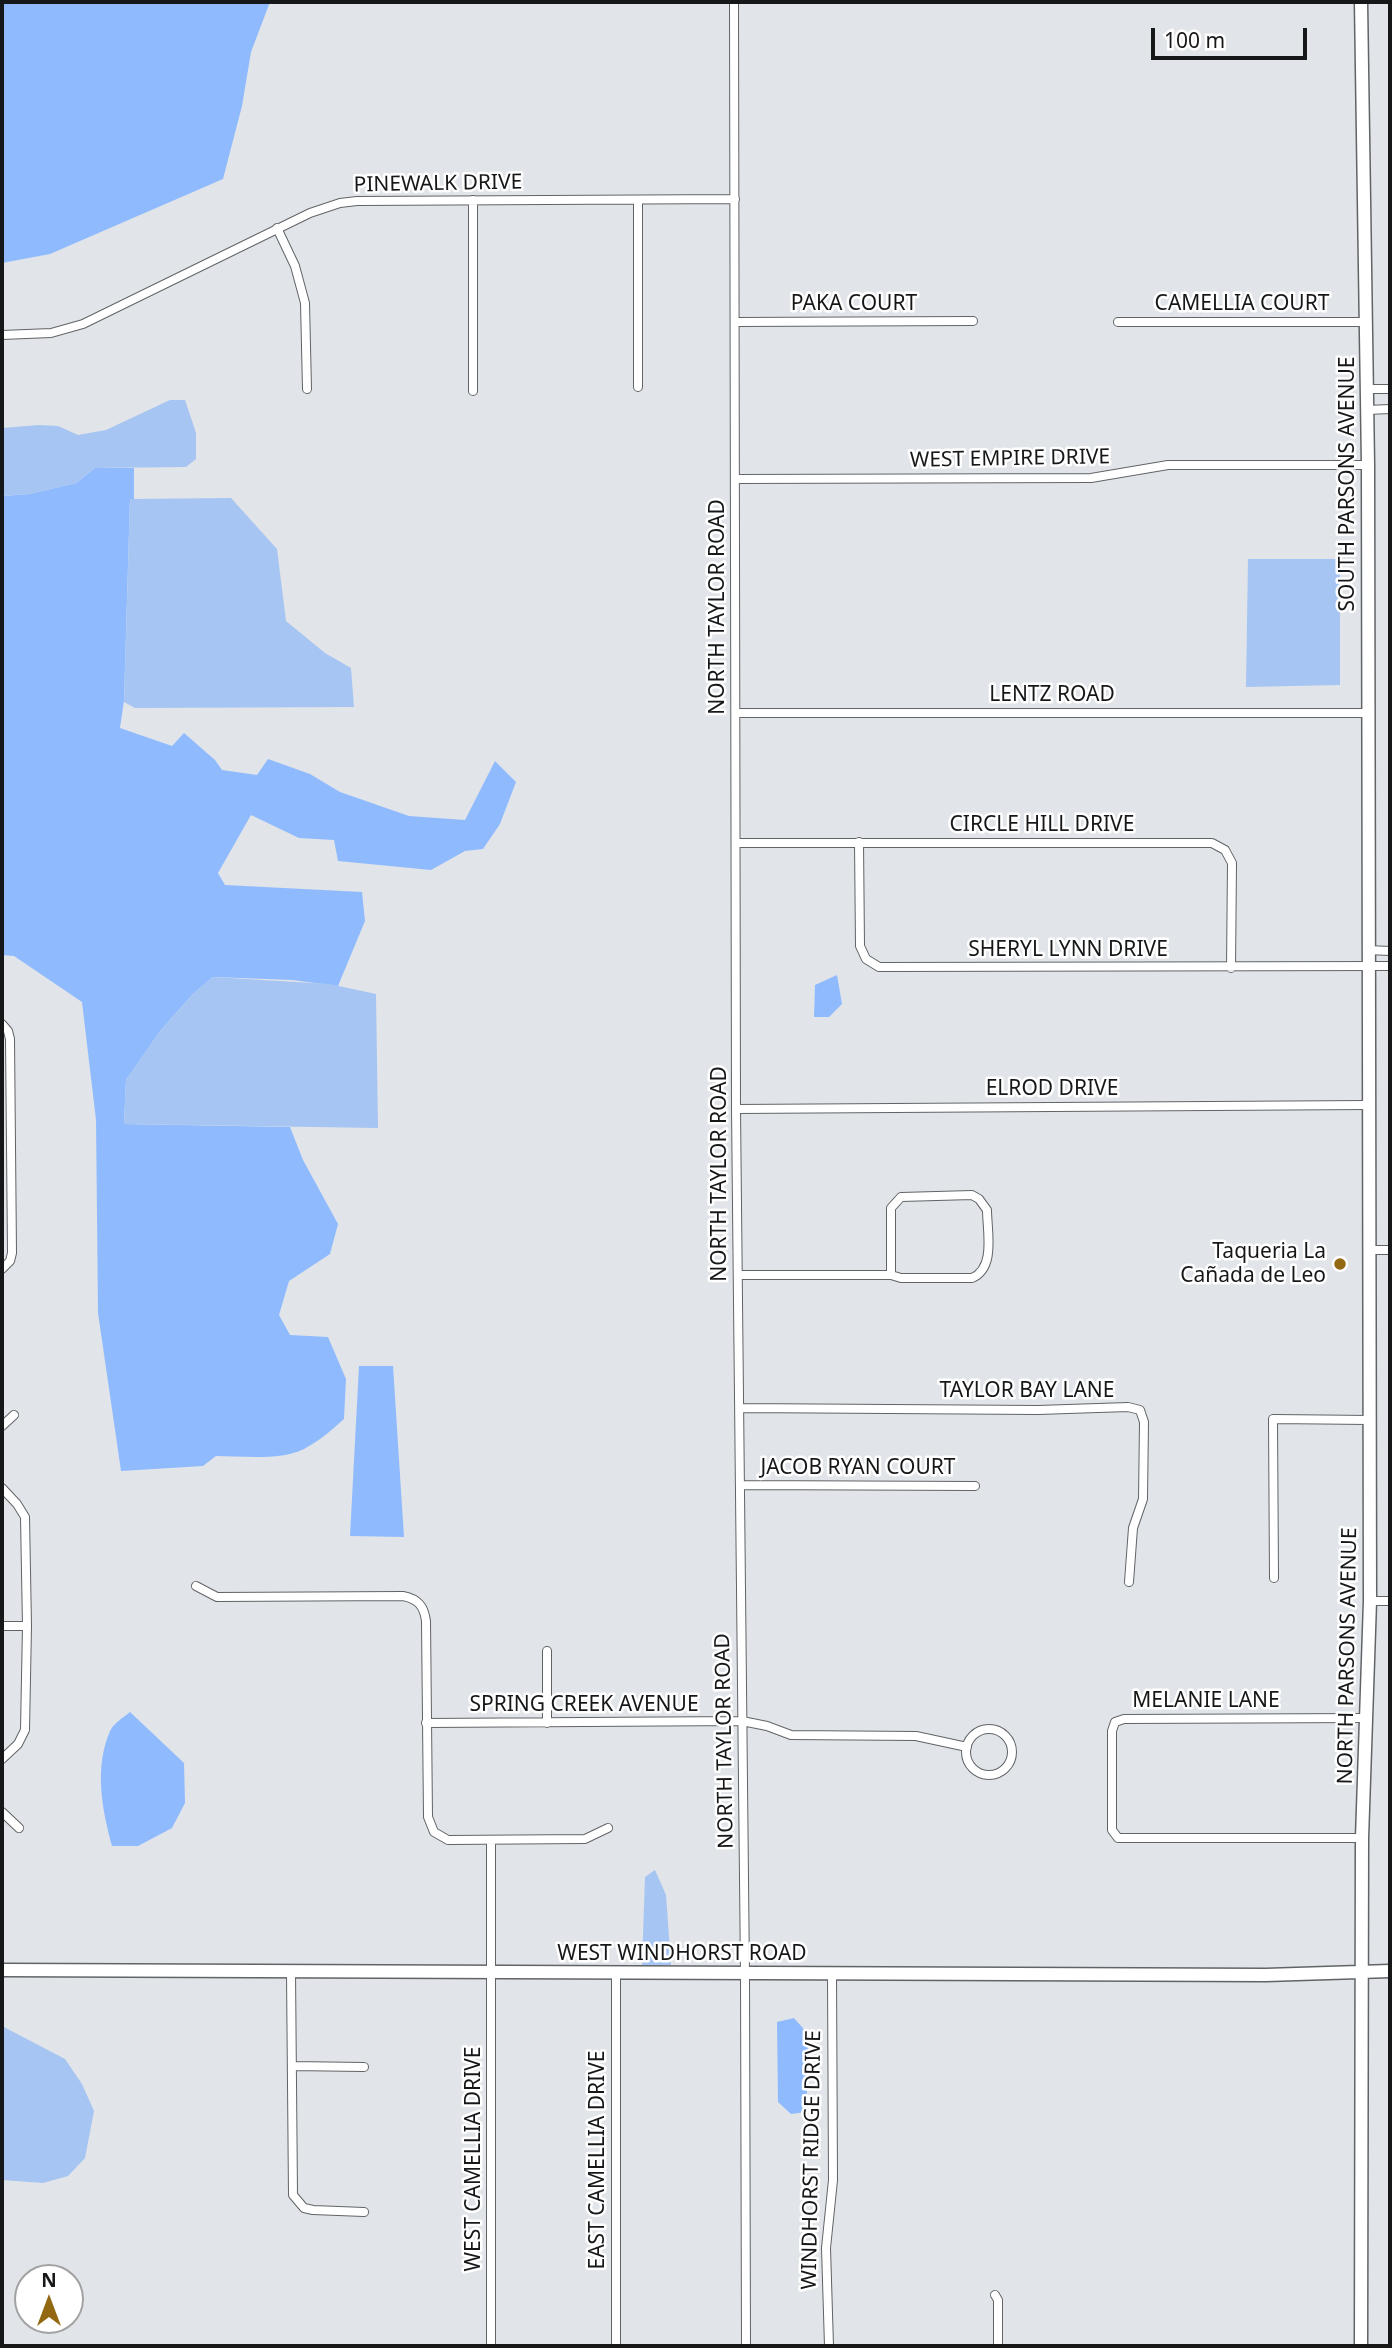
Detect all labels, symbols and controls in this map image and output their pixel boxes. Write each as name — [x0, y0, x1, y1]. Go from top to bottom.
scale bar — [1154, 14, 1310, 58]
text: 100 m — [1164, 26, 1225, 54]
street label: PINEWALK DRIVE — [353, 170, 523, 198]
street label: PAKA COURT — [791, 291, 917, 317]
street label: CAMELLIA COURT — [1155, 291, 1329, 317]
street label: SOUTH PARSONS AVENUE — [1335, 357, 1361, 611]
street label: WEST EMPIRE DRIVE — [910, 445, 1110, 473]
street label: NORTH TAYLOR ROAD — [705, 499, 731, 715]
street label: LENTZ ROAD — [989, 682, 1115, 708]
street label: CIRCLE HILL DRIVE — [950, 812, 1134, 838]
street label: SHERYL LYNN DRIVE — [968, 937, 1168, 963]
street label: NORTH TAYLOR ROAD — [707, 1066, 733, 1282]
street label: ELROD DRIVE — [986, 1076, 1118, 1102]
place label: Taqueria La Cañada de Leo — [1180, 1239, 1326, 1289]
marker: Taqueria La Cañada de Leo — [1332, 1256, 1348, 1272]
street label: TAYLOR BAY LANE — [940, 1378, 1114, 1404]
street label: JACOB RYAN COURT — [761, 1455, 955, 1481]
street label: NORTH PARSONS AVENUE — [1333, 1527, 1363, 1785]
street label: NORTH TAYLOR ROAD — [711, 1633, 739, 1849]
street label: MELANIE LANE — [1132, 1688, 1280, 1714]
street label: SPRING CREEK AVENUE — [469, 1692, 699, 1718]
street label: WEST WINDHORST ROAD — [557, 1941, 807, 1967]
street label: WINDHORST RIDGE DRIVE — [797, 2030, 827, 2290]
street label: WEST CAMELLIA DRIVE — [461, 2046, 487, 2272]
street label: EAST CAMELLIA DRIVE — [585, 2051, 611, 2269]
north arrow — [14, 2264, 84, 2334]
text: N — [41, 2267, 57, 2293]

